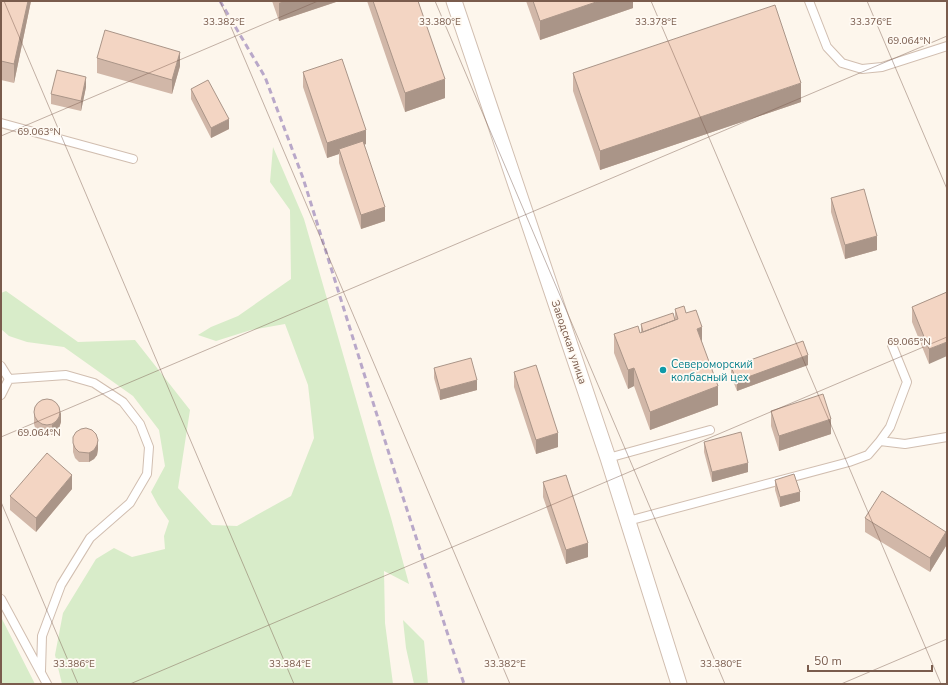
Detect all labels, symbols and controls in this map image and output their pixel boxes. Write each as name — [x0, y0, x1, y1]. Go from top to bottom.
text: 33.382°E — [203, 15, 245, 29]
text: 33.380°E — [419, 15, 461, 29]
text: 33.378°E — [635, 15, 677, 29]
text: 33.376°E — [850, 15, 892, 29]
text: 69.064°N — [887, 34, 931, 48]
text: 69.063°N — [17, 125, 61, 139]
street label: Заводская улица — [548, 298, 590, 386]
text: 69.065°N — [887, 335, 931, 349]
place label: Североморский колбасный цех — [671, 357, 753, 385]
marker: Североморский колбасный цех — [658, 365, 668, 375]
text: 69.064°N — [17, 426, 61, 440]
scale bar — [808, 647, 932, 673]
text: 50 m — [814, 653, 842, 669]
text: 33.386°E — [53, 657, 95, 671]
text: 33.384°E — [269, 657, 311, 671]
text: 33.382°E — [484, 657, 526, 671]
text: 33.380°E — [700, 657, 742, 671]

